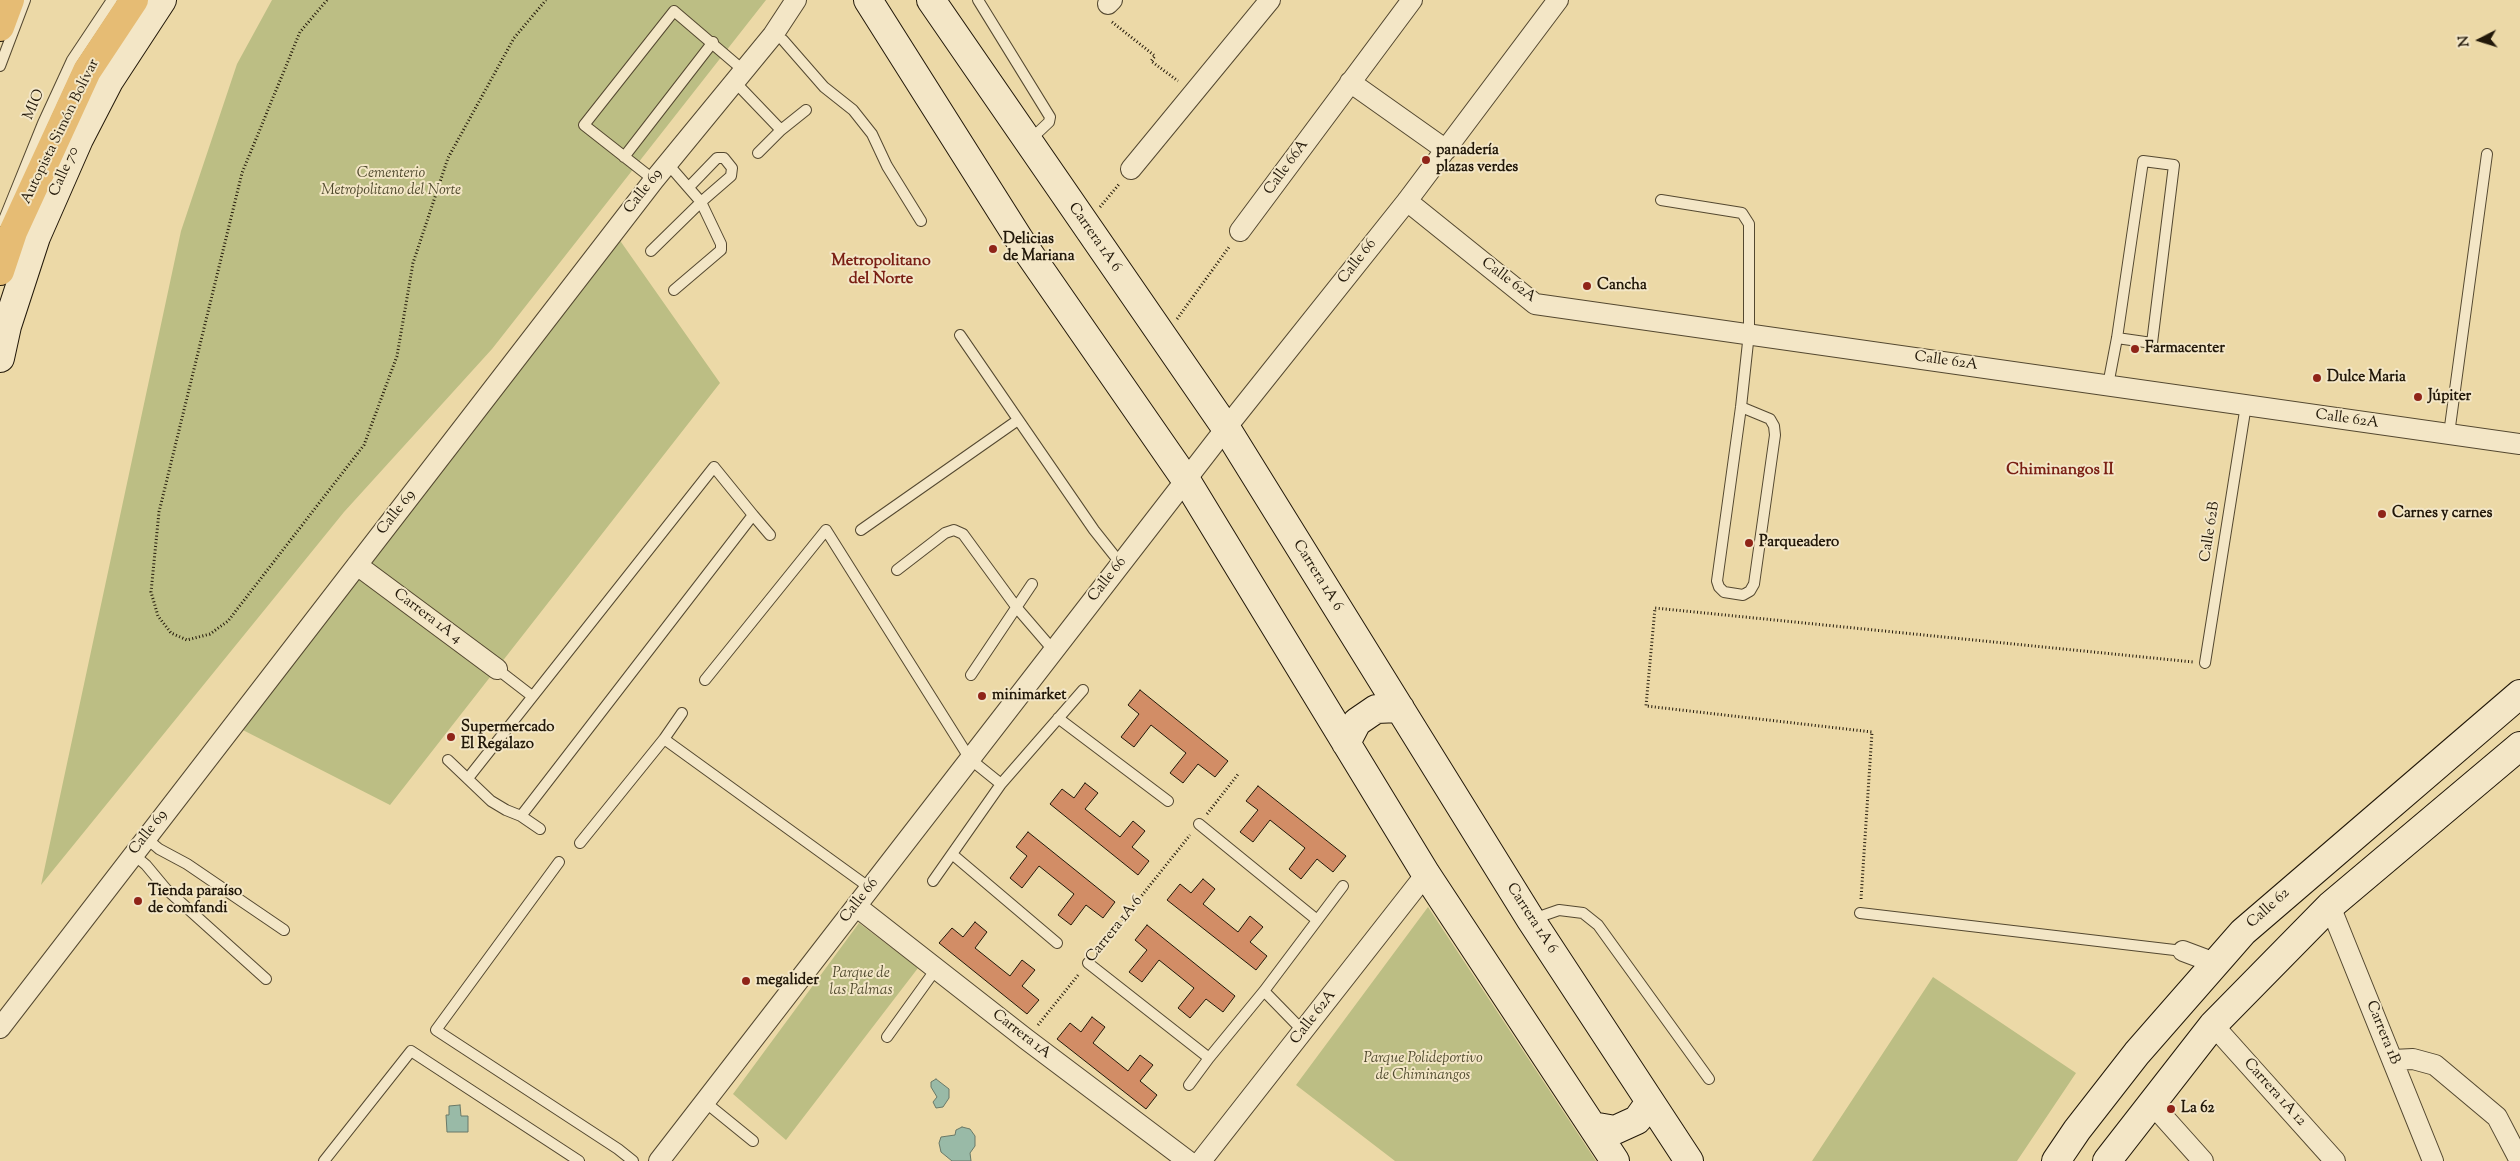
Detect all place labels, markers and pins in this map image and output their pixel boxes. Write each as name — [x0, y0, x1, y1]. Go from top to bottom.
place label: panadería plazas verdes — [1436, 142, 1518, 177]
marker: panadería plazas verdes — [1420, 154, 1432, 166]
place label: Delicias de Mariana — [1003, 231, 1075, 266]
marker: Delicias de Mariana — [987, 243, 999, 255]
place label: Cancha — [1597, 277, 1647, 295]
marker: Cancha — [1581, 280, 1593, 292]
place label: Farmacenter — [2145, 340, 2225, 358]
marker: Farmacenter — [2129, 343, 2141, 355]
place label: Dulce Maria — [2327, 369, 2406, 387]
marker: Dulce Maria — [2311, 372, 2323, 384]
place label: Júpiter — [2428, 388, 2471, 406]
marker: Júpiter — [2412, 391, 2424, 403]
place label: Carnes y carnes — [2392, 505, 2492, 523]
marker: Carnes y carnes — [2376, 508, 2388, 520]
place label: Parqueadero — [1759, 534, 1839, 552]
marker: Parqueadero — [1743, 537, 1755, 549]
place label: minimarket — [992, 687, 1066, 705]
marker: minimarket — [976, 690, 988, 702]
place label: Supermercado El Regalazo — [461, 719, 554, 754]
marker: Supermercado El Regalazo — [445, 731, 457, 743]
place label: Tienda paraíso de comfandi — [148, 883, 242, 918]
marker: Tienda paraíso de comfandi — [132, 895, 144, 907]
place label: megalider — [756, 972, 819, 990]
marker: megalider — [740, 975, 752, 987]
place label: La 62 — [2181, 1100, 2214, 1118]
marker: La 62 — [2165, 1103, 2177, 1115]

